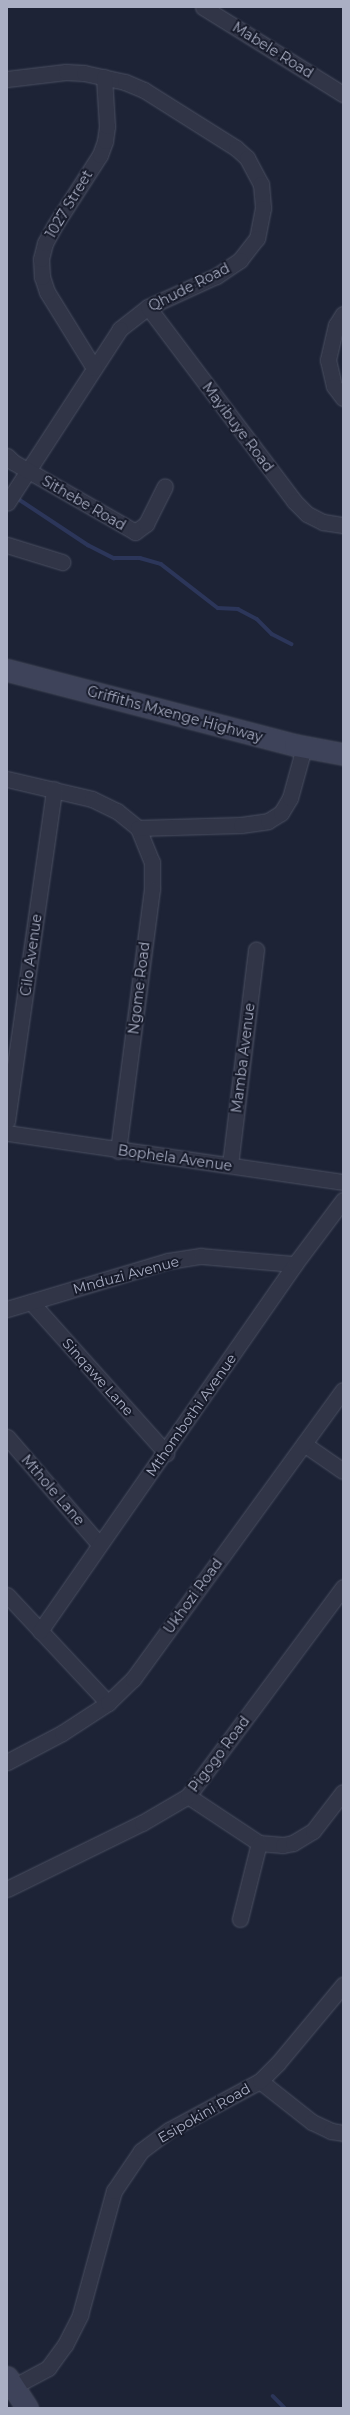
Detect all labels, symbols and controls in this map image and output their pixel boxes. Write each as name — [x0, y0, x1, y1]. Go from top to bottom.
street label: Mabele Road — [230, 18, 316, 82]
street label: 1027 Street — [42, 167, 96, 241]
street label: Qhude Road — [146, 259, 232, 315]
street label: Mayibuye Road — [199, 379, 277, 475]
street label: Sithebe Road — [39, 472, 129, 534]
street label: Griffiths Mxenge Highway — [85, 682, 265, 746]
street label: Cilo Avenue — [17, 913, 45, 997]
street label: Ngome Road — [125, 941, 153, 1035]
street label: Mamba Avenue — [228, 1002, 258, 1114]
street label: Bophela Avenue — [117, 1142, 233, 1174]
street label: Mnduzi Avenue — [71, 1253, 181, 1297]
street label: Sinqawe Lane — [59, 1335, 137, 1419]
street label: Mthombothi Avenue — [142, 1350, 240, 1480]
street label: Mthole Lane — [18, 1451, 88, 1529]
street label: Ukhozi Road — [160, 1555, 226, 1637]
street label: Pigogo Road — [185, 1713, 253, 1795]
street label: Esipokini Road — [155, 2080, 253, 2146]

